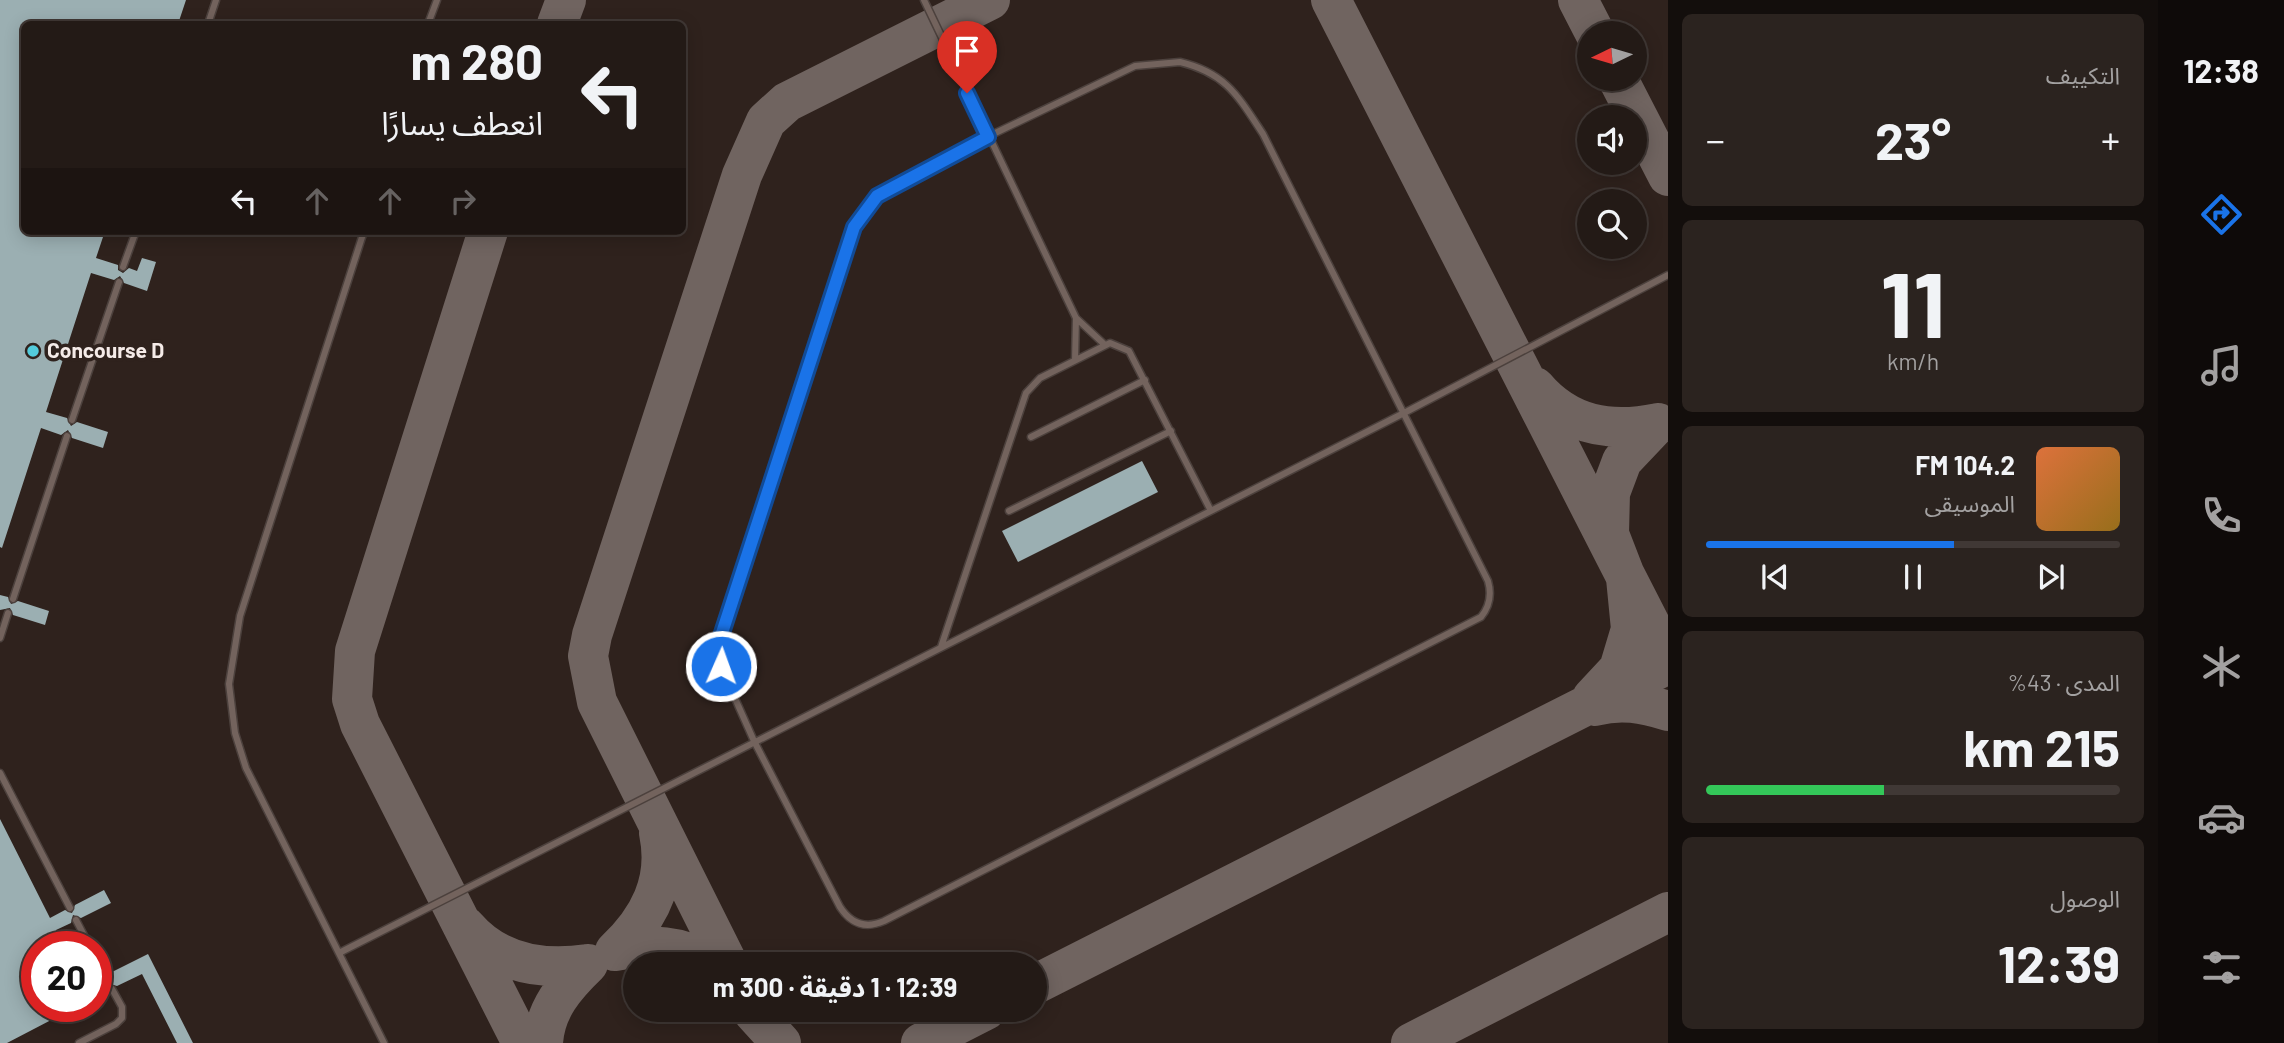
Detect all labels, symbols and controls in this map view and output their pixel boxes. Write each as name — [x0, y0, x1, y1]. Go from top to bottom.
pin — [937, 21, 997, 93]
north arrow — [1577, 21, 1647, 91]
map controls — [1577, 21, 1647, 259]
text: 280 m — [410, 31, 543, 90]
icon: arrive — [948, 32, 986, 70]
icon: left — [567, 49, 658, 140]
text: 12:38 — [2183, 51, 2259, 89]
text: التكييف — [2046, 61, 2120, 89]
text: انعطف يسارًا — [381, 103, 543, 141]
button: sound — [1577, 105, 1647, 175]
text: 23° — [1875, 108, 1951, 170]
text: − — [1706, 116, 1725, 162]
text: + — [2101, 116, 2120, 162]
icon: left — [225, 182, 263, 220]
icon: ahead — [298, 182, 336, 220]
icon: ahead — [371, 182, 409, 220]
icon: right — [444, 182, 482, 220]
button: search — [1577, 189, 1647, 259]
icon: directions — [2197, 190, 2246, 239]
text: 11 — [1880, 247, 1946, 356]
place label: Concourse D — [47, 337, 164, 362]
icon: music — [2197, 341, 2246, 390]
marker: Concourse D — [25, 343, 41, 359]
text: km/h — [1887, 347, 1939, 375]
text: 104.2 FM — [1915, 449, 2015, 480]
text: الموسيقى — [1924, 489, 2015, 517]
icon: phone — [2197, 491, 2246, 540]
icon: previous — [1756, 558, 1794, 596]
icon: pause — [1894, 558, 1932, 596]
icon: next — [2032, 558, 2070, 596]
position arrow — [684, 629, 758, 703]
icon: climate — [2197, 642, 2246, 691]
text: المدى · 43% — [2007, 668, 2120, 696]
text: 215 km — [1963, 715, 2120, 777]
icon: car — [2197, 793, 2246, 842]
text: الوصول — [2050, 884, 2120, 912]
speed limit sign: 20 — [21, 931, 112, 1022]
text: 12:39 — [1998, 931, 2120, 993]
icon: filters — [2197, 943, 2246, 992]
text: 12:39 · 1 دقيقة · 300 m — [713, 971, 957, 1002]

